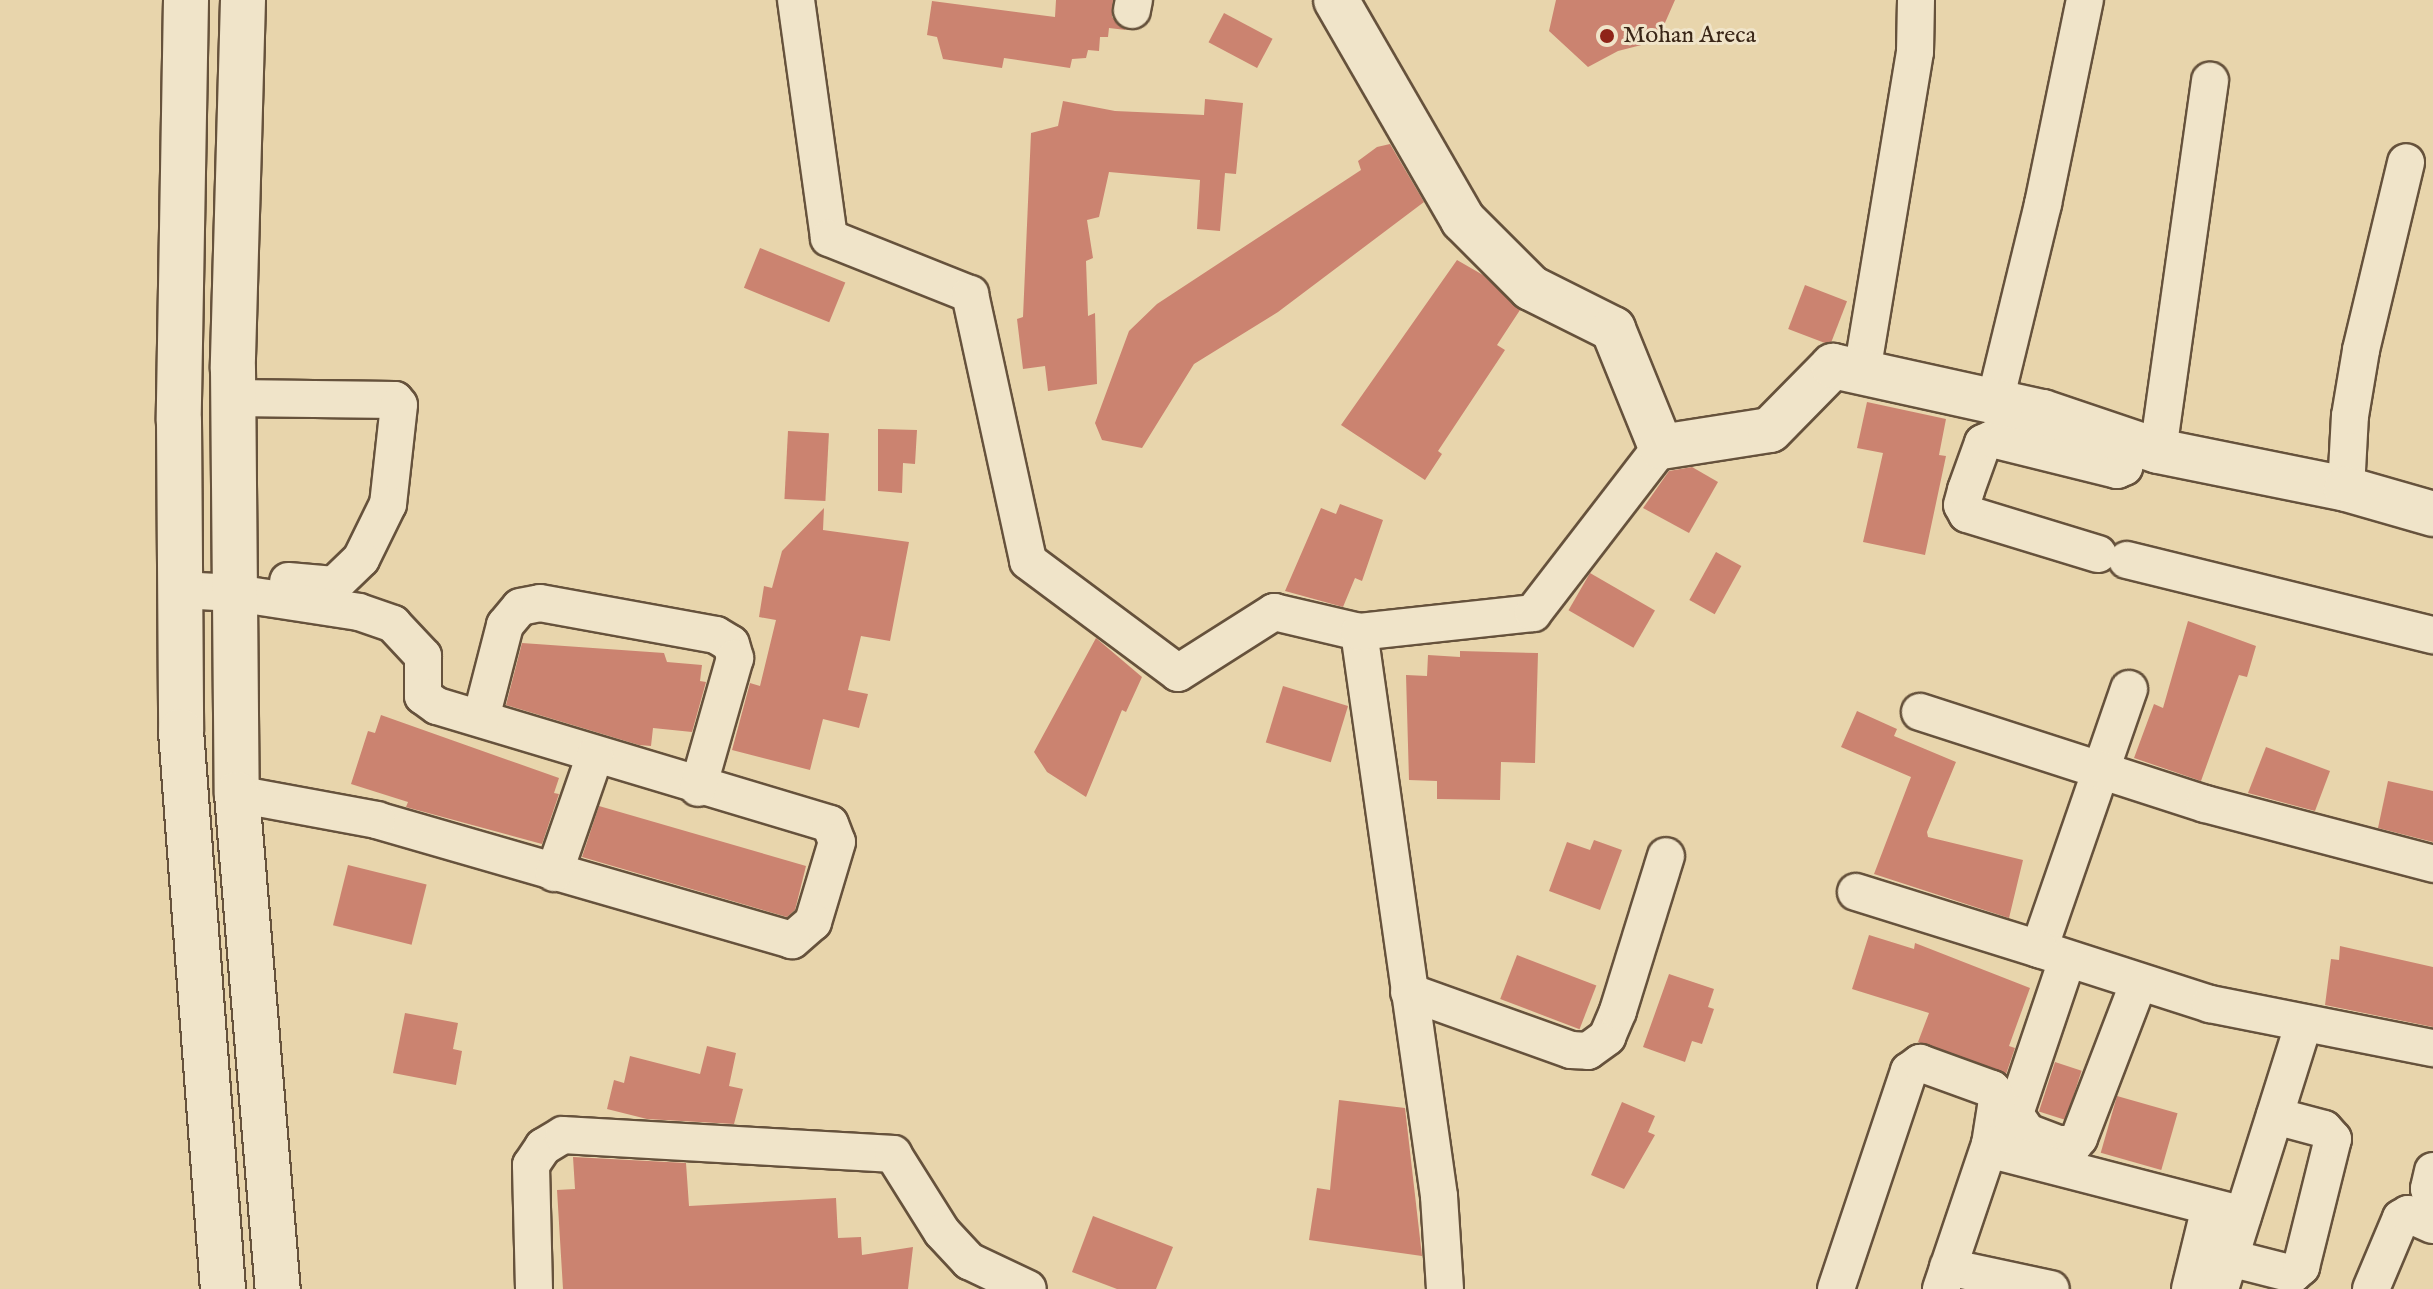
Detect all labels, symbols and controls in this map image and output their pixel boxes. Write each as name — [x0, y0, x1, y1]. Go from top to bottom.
place label: Mohan Areca — [1623, 22, 1756, 50]
marker: Mohan Areca — [1598, 27, 1616, 45]

